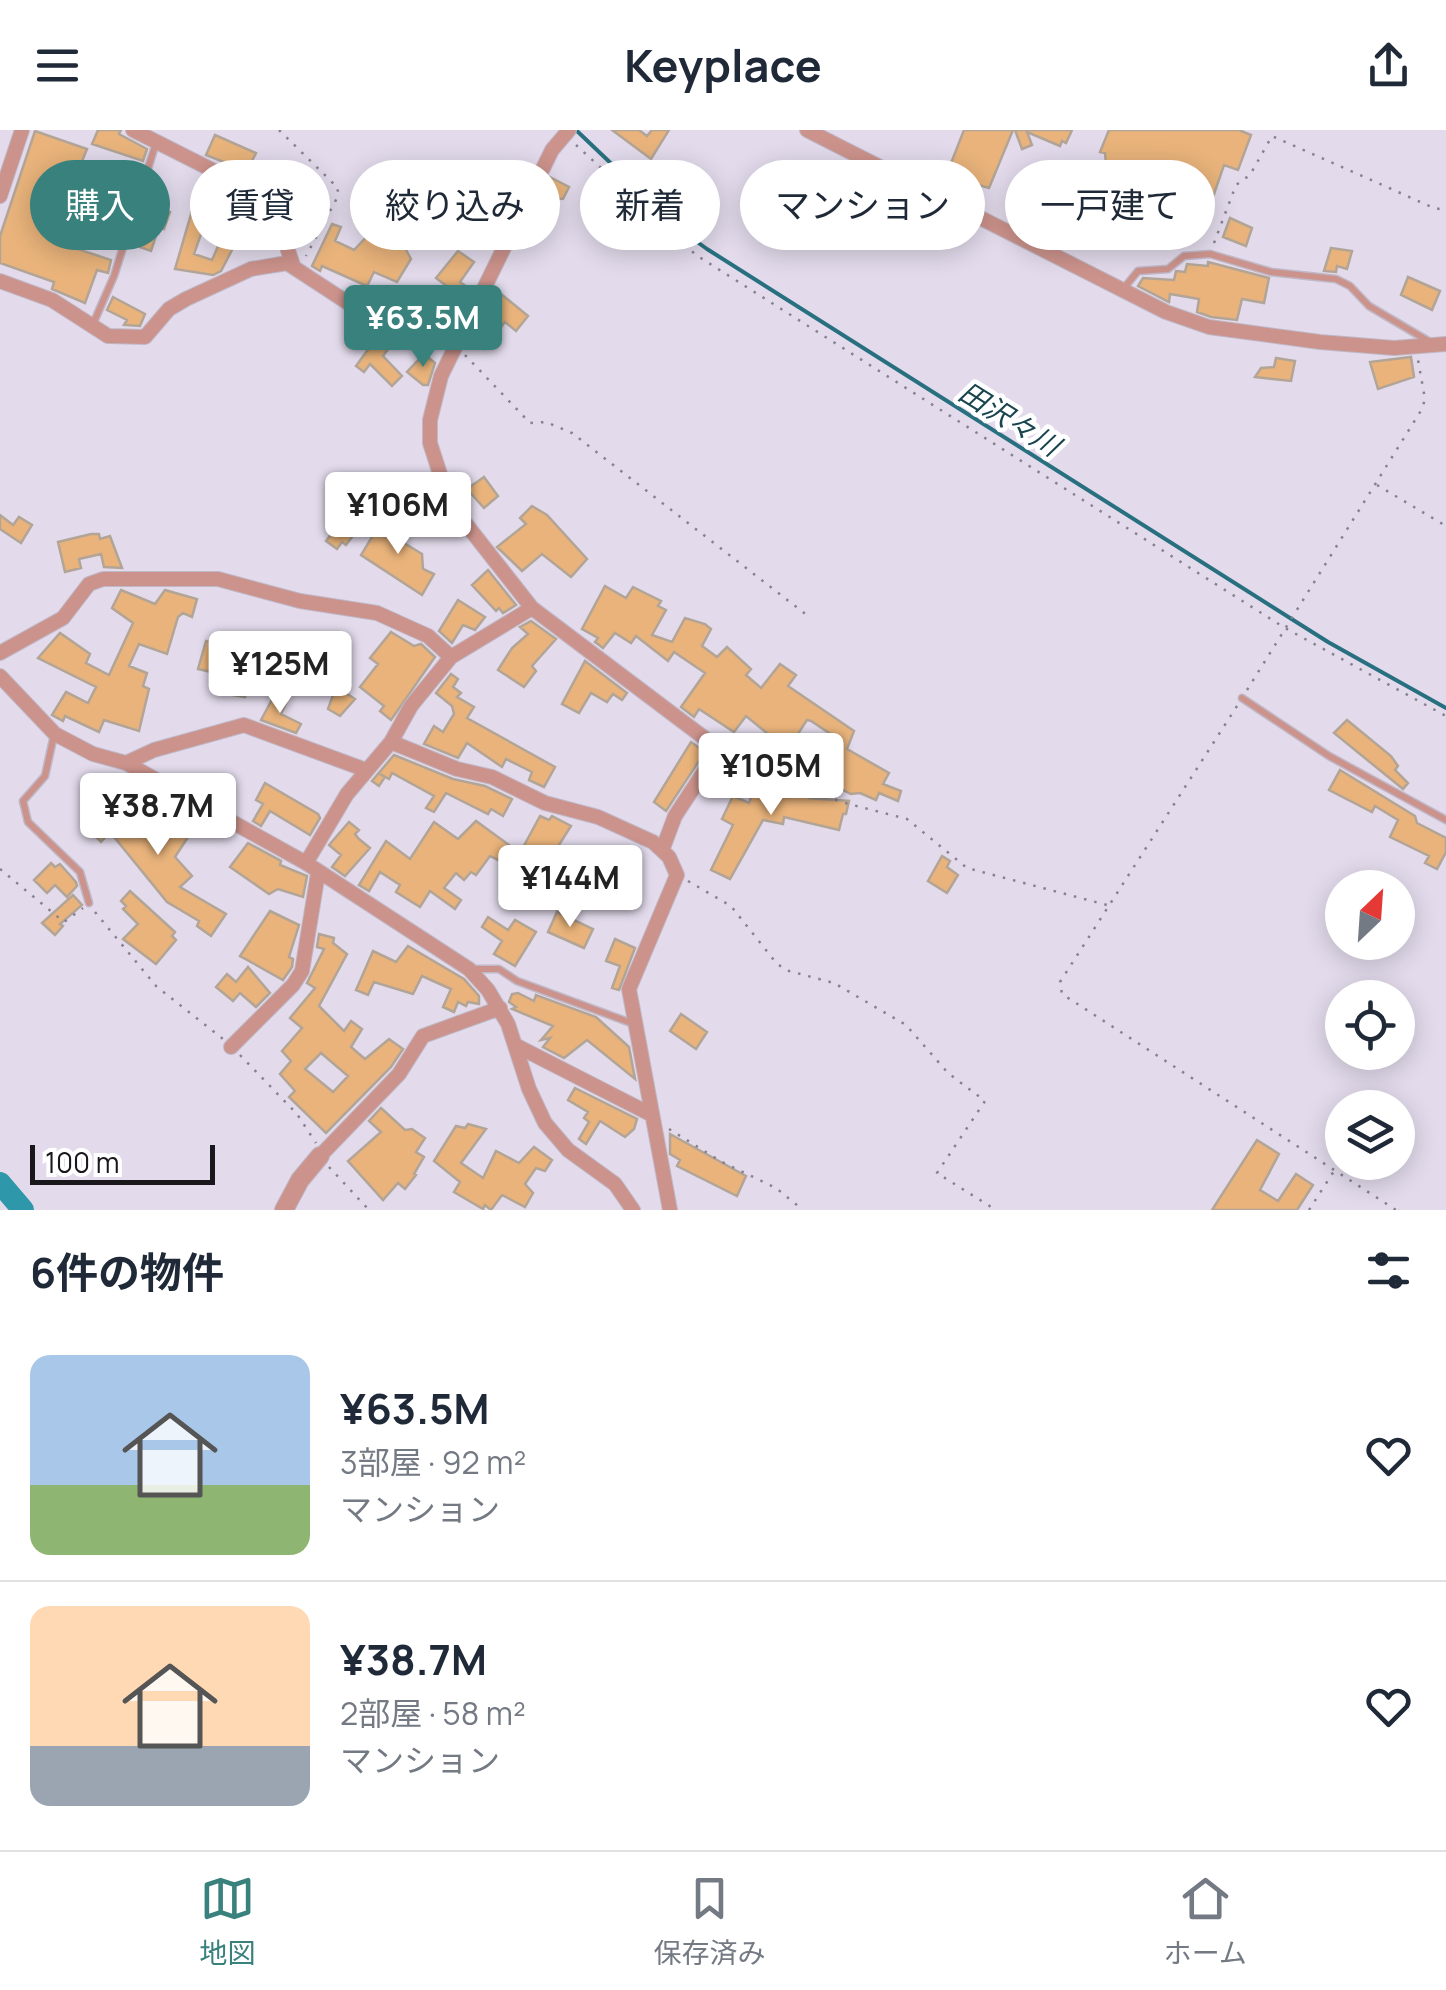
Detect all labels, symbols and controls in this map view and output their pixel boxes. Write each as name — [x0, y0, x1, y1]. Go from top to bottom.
text: Keyplace — [624, 34, 822, 96]
icon: menu — [30, 38, 85, 93]
icon: share — [1361, 38, 1416, 93]
chip: 購入 — [30, 160, 170, 250]
chip: 賃貸 — [190, 160, 330, 250]
chip: 絞り込み — [350, 160, 560, 250]
chip: 新着 — [580, 160, 720, 250]
chip: マンション — [740, 160, 985, 250]
chip: 一戸建て — [1005, 160, 1215, 250]
pin: ¥63.5M — [342, 285, 504, 370]
text: ¥63.5M — [366, 295, 480, 339]
water label: 田沢々川 — [952, 372, 1070, 465]
pin: ¥106M — [328, 472, 468, 557]
text: ¥106M — [347, 482, 449, 526]
pin: ¥125M — [210, 631, 350, 716]
text: ¥125M — [231, 641, 329, 685]
pin: ¥105M — [701, 733, 841, 818]
text: ¥105M — [721, 743, 821, 787]
pin: ¥38.7M — [77, 773, 239, 858]
text: ¥38.7M — [102, 783, 214, 827]
pin: ¥144M — [500, 845, 640, 930]
text: ¥144M — [520, 855, 620, 899]
north arrow — [1325, 870, 1415, 960]
map controls — [1325, 870, 1415, 1180]
button: locate — [1325, 980, 1415, 1070]
button: layers — [1325, 1090, 1415, 1180]
scale bar — [30, 1140, 215, 1184]
text: 100 m — [45, 1143, 119, 1181]
text: 6件の物件 — [30, 1243, 224, 1301]
icon: filters — [1361, 1243, 1416, 1298]
text: ¥63.5M — [340, 1379, 489, 1437]
icon: home — [110, 1395, 230, 1515]
icon: heart — [1361, 1428, 1416, 1483]
text: 3部屋 · 92 m² — [340, 1440, 526, 1484]
text: マンション — [340, 1487, 500, 1531]
text: ¥38.7M — [340, 1630, 487, 1688]
icon: home — [110, 1646, 230, 1766]
icon: heart — [1361, 1679, 1416, 1734]
text: 2部屋 · 58 m² — [340, 1691, 526, 1735]
text: マンション — [340, 1738, 500, 1782]
tab: 地図 — [199, 1871, 255, 1971]
tab: 保存済み — [653, 1871, 765, 1971]
tab: ホーム — [1164, 1871, 1247, 1971]

